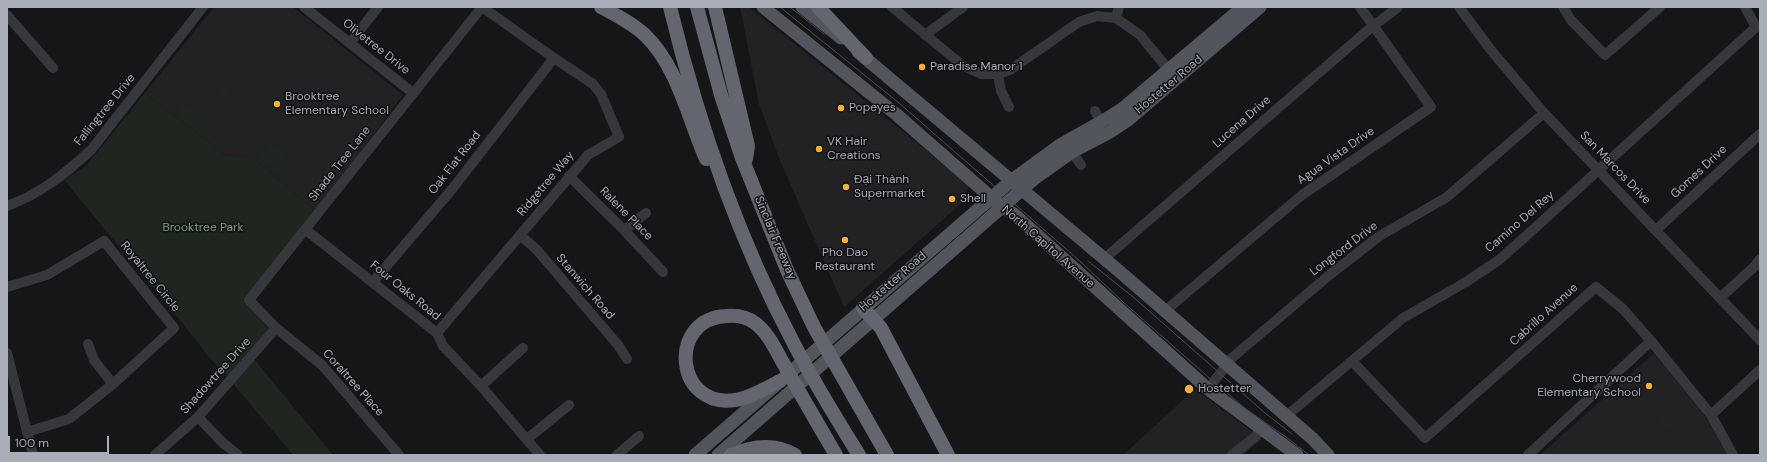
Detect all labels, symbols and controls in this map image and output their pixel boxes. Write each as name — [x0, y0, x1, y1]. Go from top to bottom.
street label: Olivetree Drive — [339, 16, 413, 78]
street label: Hostetter Road — [1132, 53, 1206, 117]
place label: Paradise Manor 1 — [930, 60, 1023, 74]
marker: Paradise Manor 1 — [917, 62, 927, 72]
street label: Fallingtree Drive — [72, 71, 138, 149]
place label: Brooktree Elementary School — [285, 90, 389, 118]
street label: Lucena Drive — [1210, 93, 1274, 151]
marker: Brooktree Elementary School — [272, 99, 282, 109]
place label: Popeyes — [849, 101, 896, 115]
marker: Popeyes — [836, 103, 846, 113]
street label: Shade Tree Lane — [306, 123, 374, 205]
street label: Agua Vista Drive — [1295, 124, 1377, 188]
street label: Oak Flat Road — [426, 128, 484, 198]
street label: San Marcos Drive — [1576, 128, 1654, 208]
place label: VK Hair Creations — [827, 135, 881, 163]
street label: Gomes Drive — [1668, 142, 1730, 202]
marker: VK Hair Creations — [814, 144, 824, 154]
street label: Ridgetree Way — [515, 149, 577, 219]
place label: Đại Thành Supermarket — [854, 173, 925, 201]
marker: Đại Thành Supermarket — [841, 182, 851, 192]
street label: Ralene Place — [596, 184, 656, 244]
street label: Camino Del Rey — [1483, 188, 1557, 256]
place label: Shell — [960, 192, 986, 206]
street label: Sinclair Freeway — [751, 194, 799, 282]
marker: Shell — [947, 194, 957, 204]
street label: North Capitol Avenue — [999, 203, 1097, 291]
street label: Longford Drive — [1307, 219, 1381, 279]
park label: Brooktree Park — [162, 221, 244, 235]
marker: Pho Dao Restaurant — [840, 235, 850, 245]
street label: Royaltree Circle — [117, 239, 183, 315]
place label: Pho Dao Restaurant — [815, 246, 875, 274]
street label: Hostetter Road — [857, 249, 929, 315]
street label: Stanwich Road — [553, 251, 617, 323]
street label: Four Oaks Road — [367, 258, 443, 324]
street label: Cabrillo Avenue — [1507, 281, 1581, 349]
street label: Shadowtree Drive — [178, 335, 254, 417]
street label: Coraltree Place — [319, 347, 387, 419]
place label: Cherrywood Elementary School — [1537, 372, 1641, 400]
marker: Cherrywood Elementary School — [1644, 381, 1654, 391]
place label: Hostetter — [1198, 382, 1251, 396]
marker: Hostetter — [1183, 383, 1195, 395]
scale bar — [10, 428, 111, 454]
text: 100 m — [15, 435, 49, 451]

